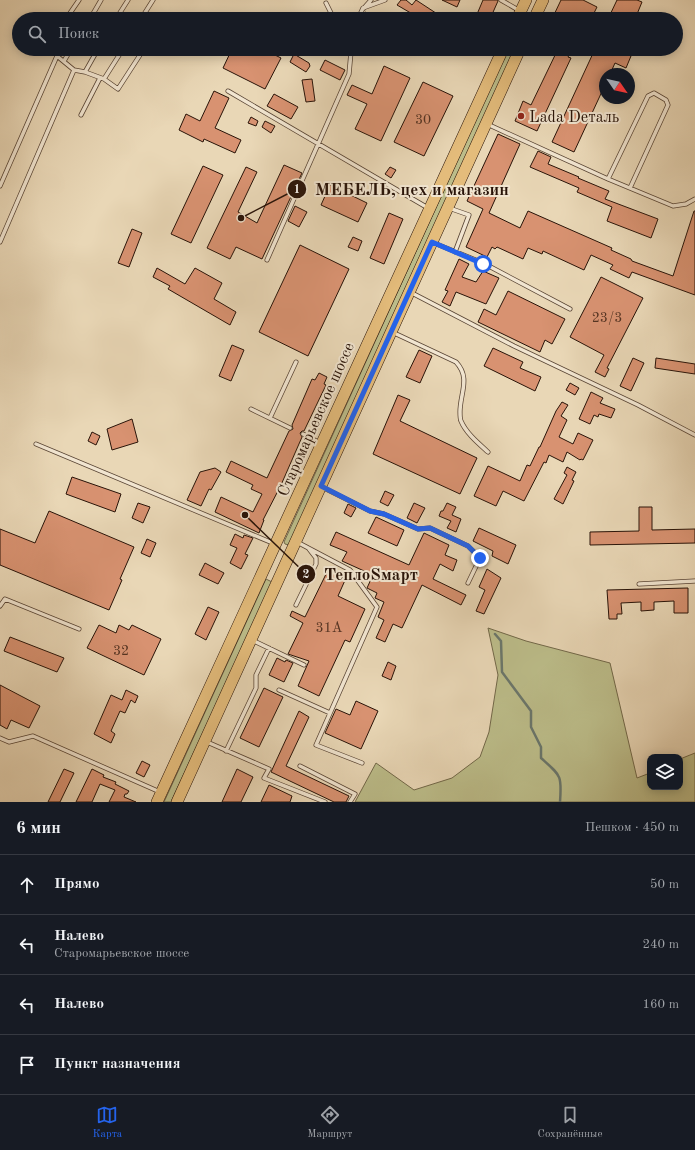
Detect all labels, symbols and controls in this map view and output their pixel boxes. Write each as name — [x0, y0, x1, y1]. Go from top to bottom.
search box — [12, 12, 683, 56]
icon: search — [26, 23, 48, 45]
text: Поиск — [58, 27, 99, 42]
north arrow — [599, 68, 635, 104]
place label: Lada Dеталь — [529, 110, 619, 126]
marker: Lada Dеталь — [516, 111, 526, 121]
house number: 30 — [415, 113, 431, 127]
callout: МЕБЕЛЬ, цех и магазин — [287, 174, 517, 203]
text: МЕБЕЛЬ, цех и магазин — [315, 182, 509, 199]
text: 1 — [294, 184, 300, 196]
route start — [474, 255, 492, 273]
house number: 23/3 — [592, 311, 622, 325]
street label: Старомарьевское шоссе — [276, 340, 358, 499]
route end — [471, 549, 489, 567]
callout: ТеплоSмарт — [296, 559, 425, 588]
text: ТеплоSмарт — [324, 567, 418, 584]
text: 2 — [303, 569, 310, 581]
house number: 31А — [316, 621, 343, 635]
house number: 32 — [113, 644, 129, 658]
map controls — [647, 754, 683, 790]
button: layers — [647, 754, 683, 790]
text: 6 мин — [16, 820, 61, 837]
text: Пешком · 450 m — [585, 821, 679, 834]
icon: ahead — [16, 874, 38, 896]
text: Прямо — [54, 877, 100, 892]
text: 50 m — [650, 878, 679, 891]
text: Налево — [54, 929, 104, 944]
icon: left — [16, 934, 38, 956]
text: 240 m — [642, 938, 679, 951]
text: Старомарьевское шоссе — [54, 947, 189, 960]
icon: left — [16, 994, 38, 1016]
text: Налево — [54, 997, 104, 1012]
text: 160 m — [642, 998, 679, 1011]
icon: arrive — [16, 1054, 38, 1076]
text: Пункт назначения — [54, 1057, 181, 1072]
tab: Карта — [93, 1104, 122, 1142]
tab: Маршрут — [307, 1104, 353, 1142]
tab: Сохранённые — [538, 1104, 602, 1142]

